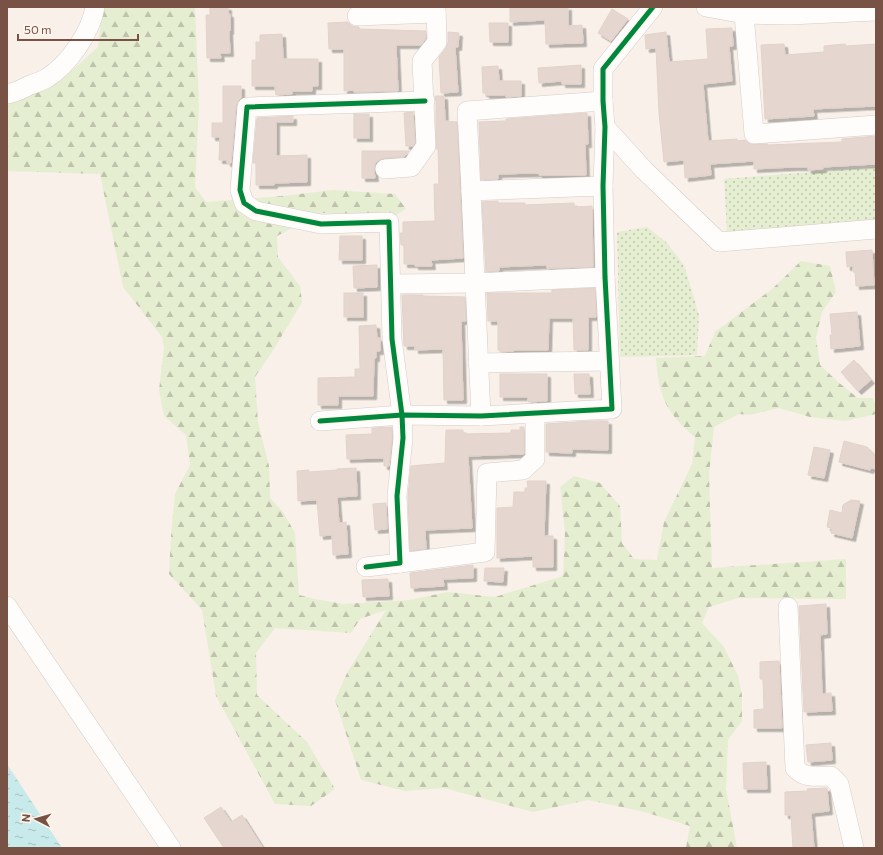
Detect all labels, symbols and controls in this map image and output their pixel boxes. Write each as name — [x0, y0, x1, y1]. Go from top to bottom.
scale bar — [18, 16, 138, 42]
text: 50 m — [24, 22, 52, 36]
north arrow — [16, 799, 56, 839]
text: N — [19, 813, 32, 823]

